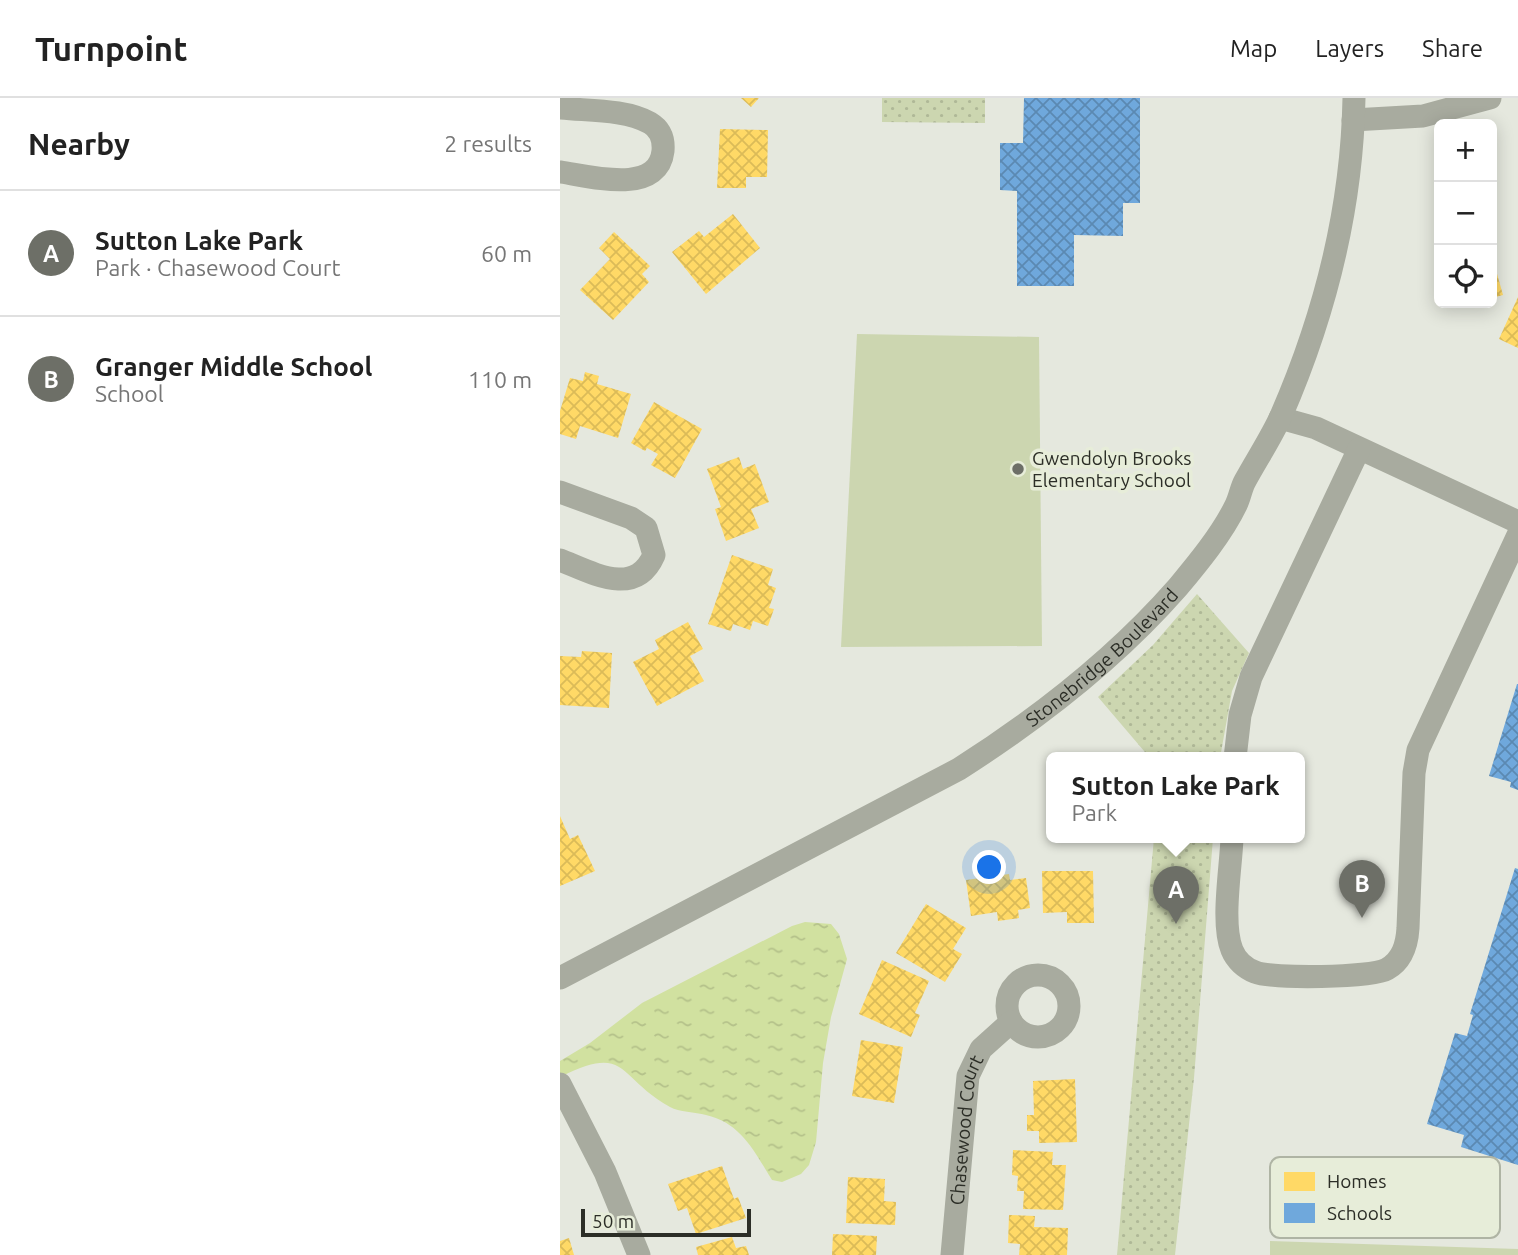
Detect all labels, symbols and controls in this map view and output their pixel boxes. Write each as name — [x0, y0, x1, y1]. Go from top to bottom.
text: Turnpoint — [35, 30, 187, 67]
text: Map — [1230, 35, 1277, 62]
text: Layers — [1315, 35, 1384, 62]
text: Share — [1422, 35, 1483, 62]
map controls — [1434, 119, 1497, 308]
button: + — [1434, 119, 1497, 182]
text: Nearby — [28, 127, 130, 161]
text: 2 results — [444, 131, 532, 156]
button: − — [1434, 182, 1497, 245]
text: Sutton Lake Park — [95, 226, 303, 255]
text: A — [43, 241, 59, 266]
text: 60 m — [481, 241, 532, 266]
button: locate — [1434, 245, 1497, 308]
text: Park · Chasewood Court — [95, 255, 341, 280]
text: Granger Middle School — [95, 352, 372, 381]
text: B — [43, 367, 59, 392]
text: 110 m — [468, 367, 532, 392]
text: School — [95, 381, 164, 406]
place label: Gwendolyn Brooks Elementary School — [1032, 447, 1192, 491]
marker: Gwendolyn Brooks Elementary School — [1010, 461, 1026, 477]
street label: Stonebridge Boulevard — [1021, 584, 1182, 731]
popup — [1046, 752, 1305, 843]
text: Sutton Lake Park — [1072, 771, 1279, 800]
text: Park — [1072, 800, 1117, 825]
your location — [972, 850, 1006, 884]
pin: B — [1339, 860, 1385, 918]
pin: A — [1153, 866, 1199, 924]
street label: Chasewood Court — [946, 1051, 988, 1206]
legend — [1270, 1157, 1500, 1238]
text: Homes — [1327, 1170, 1387, 1192]
text: Schools — [1327, 1202, 1392, 1224]
scale bar — [581, 1206, 751, 1238]
text: 50 m — [592, 1210, 634, 1232]

